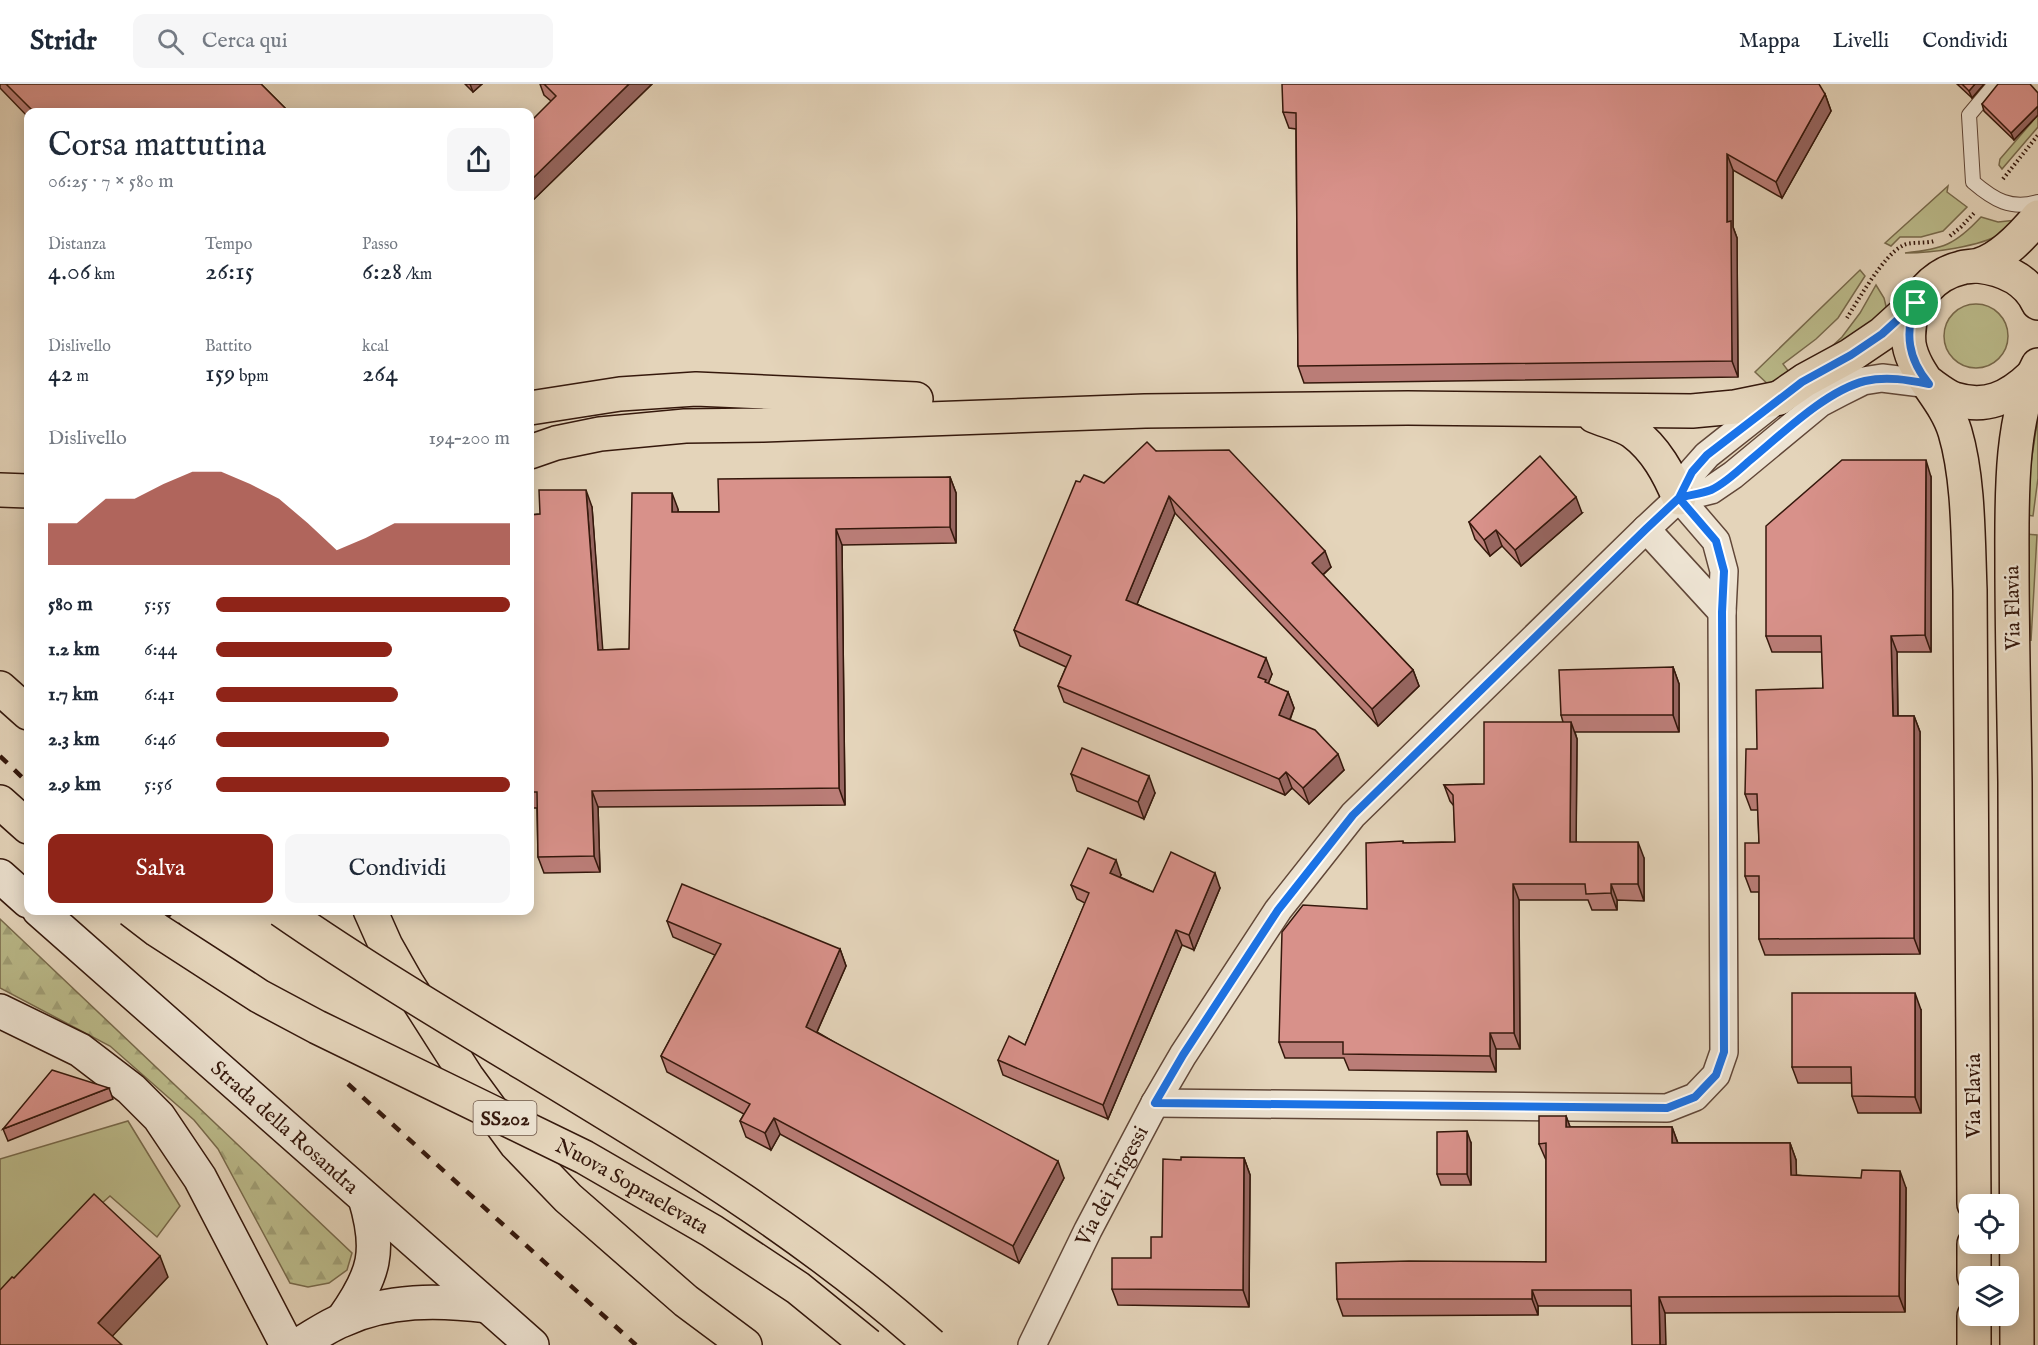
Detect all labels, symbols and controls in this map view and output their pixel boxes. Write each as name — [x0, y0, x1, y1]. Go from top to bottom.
search box — [133, 14, 553, 68]
text: Stridr — [30, 24, 97, 59]
icon: search — [154, 25, 187, 58]
text: Cerca qui — [202, 27, 288, 55]
text: Mappa — [1739, 28, 1800, 55]
text: Livelli — [1833, 28, 1889, 55]
text: Condividi — [1922, 28, 2008, 55]
text: Corsa mattutina — [48, 125, 266, 167]
button: share — [447, 128, 510, 191]
text: 06:25 · 7 × 580 m — [48, 169, 174, 194]
text: Distanza — [48, 235, 106, 255]
text: Tempo — [205, 235, 252, 255]
text: Passo — [362, 235, 398, 255]
text: 4.06 — [48, 255, 91, 288]
text: 26:15 — [205, 255, 254, 288]
text: 6:28 — [362, 255, 402, 288]
text: km — [91, 265, 115, 285]
text: /km — [402, 265, 432, 285]
pin — [1890, 277, 1941, 328]
icon: arrive — [1899, 286, 1932, 319]
text: Dislivello — [48, 337, 111, 357]
text: Battito — [205, 337, 252, 357]
text: kcal — [362, 337, 389, 357]
text: 42 — [48, 357, 73, 390]
text: 159 — [205, 357, 235, 390]
text: 264 — [362, 357, 398, 390]
text: m — [73, 367, 89, 387]
text: bpm — [235, 367, 269, 387]
text: Dislivello — [48, 426, 127, 451]
text: 194–200 m — [429, 426, 510, 451]
street label: Via Flavia — [1999, 564, 2028, 652]
text: 580 m — [48, 592, 93, 617]
text: 5:55 — [144, 592, 171, 617]
text: 1.2 km — [48, 637, 100, 662]
text: 6:44 — [144, 637, 177, 662]
text: 1.7 km — [48, 682, 99, 707]
text: 6:41 — [144, 682, 175, 707]
text: 2.3 km — [48, 727, 100, 752]
text: 6:46 — [144, 727, 176, 752]
text: 2.9 km — [48, 772, 101, 797]
text: 5:56 — [144, 772, 172, 797]
button: Salva — [48, 834, 273, 903]
button: Condividi — [285, 834, 510, 903]
street label: Via Flavia — [1961, 1053, 1988, 1139]
street label: Strada della Rosandra — [204, 1056, 364, 1201]
road number: SS202 — [474, 1101, 536, 1135]
street label: Via dei Frigessi — [1070, 1122, 1155, 1252]
street label: Nuova Sopraelevata — [550, 1133, 714, 1242]
map controls — [1959, 1194, 2019, 1326]
button: locate — [1959, 1194, 2019, 1254]
button: layers — [1959, 1266, 2019, 1326]

